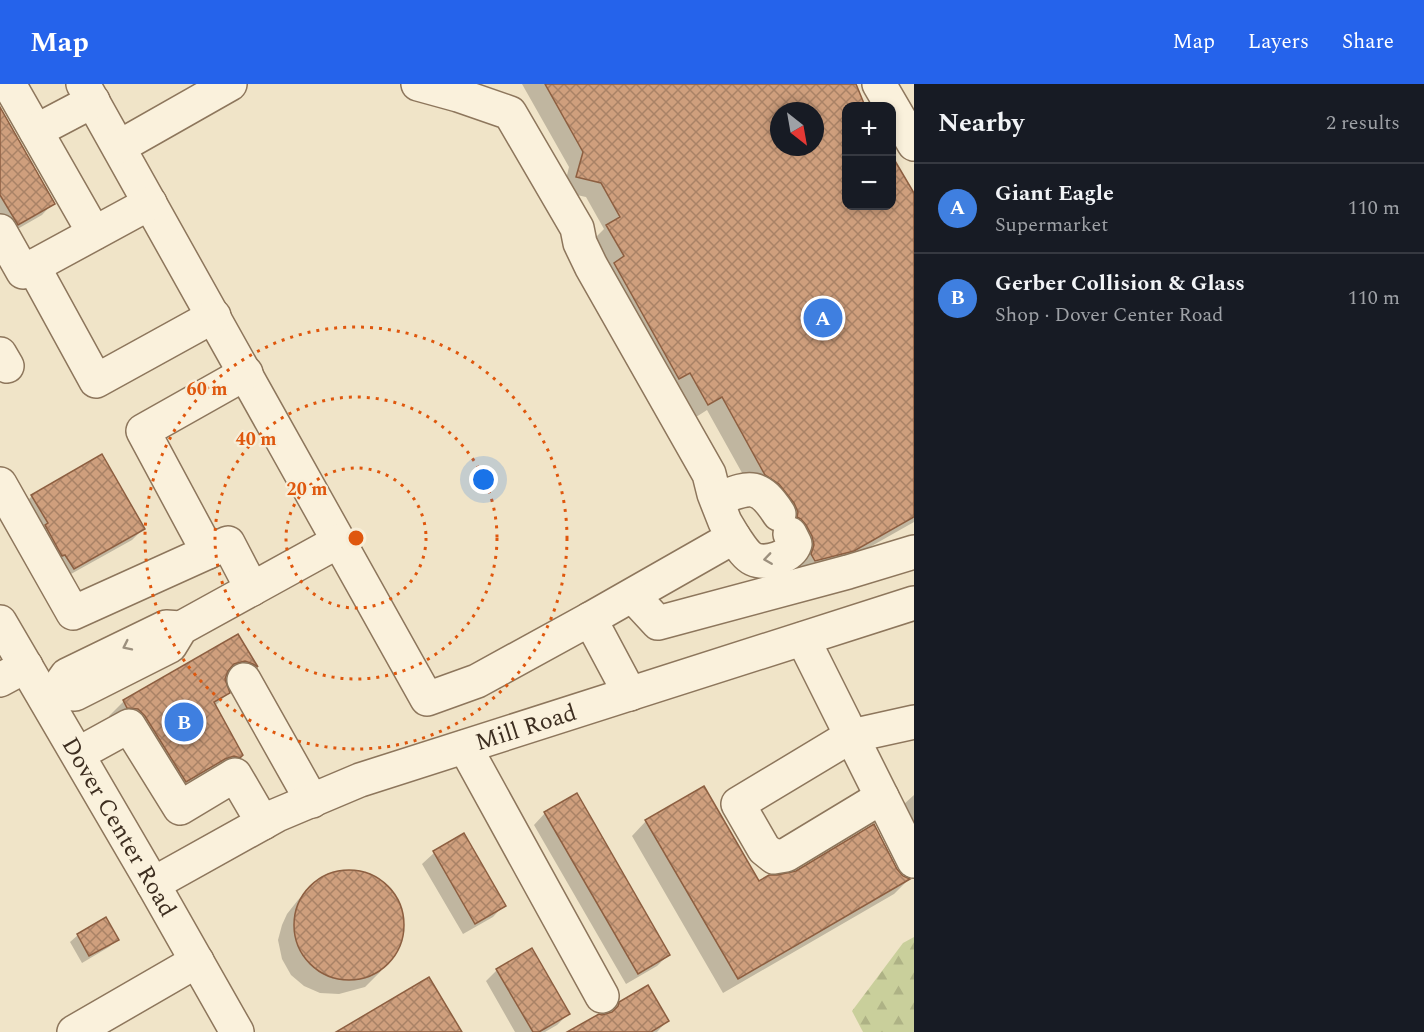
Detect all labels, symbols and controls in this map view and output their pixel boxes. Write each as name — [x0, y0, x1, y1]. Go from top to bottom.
text: Map — [30, 21, 89, 64]
text: Map — [1173, 26, 1215, 58]
text: Layers — [1248, 26, 1309, 58]
text: Share — [1342, 26, 1394, 58]
north arrow — [770, 102, 824, 156]
map controls — [842, 102, 896, 210]
button: + — [842, 102, 896, 156]
text: Nearby — [938, 103, 1024, 143]
text: 2 results — [1326, 108, 1400, 138]
button: − — [842, 156, 896, 210]
text: Giant Eagle — [995, 177, 1114, 210]
text: A — [950, 193, 965, 223]
text: 110 m — [1348, 193, 1400, 223]
text: Supermarket — [995, 210, 1108, 240]
text: Gerber Collision & Glass — [995, 267, 1245, 300]
text: B — [950, 283, 965, 313]
text: 110 m — [1348, 283, 1400, 313]
pin: A — [804, 296, 842, 340]
text: Shop · Dover Center Road — [995, 300, 1224, 330]
text: 60 m — [187, 376, 227, 403]
text: 40 m — [236, 426, 276, 453]
your location — [469, 465, 498, 494]
text: 20 m — [287, 476, 327, 503]
centre of rings — [346, 528, 366, 548]
one-way arrow — [763, 552, 773, 564]
one-way arrow — [122, 639, 133, 651]
street label: Mill Road — [471, 695, 581, 761]
pin: B — [164, 700, 204, 744]
street label: Dover Center Road — [52, 730, 185, 924]

